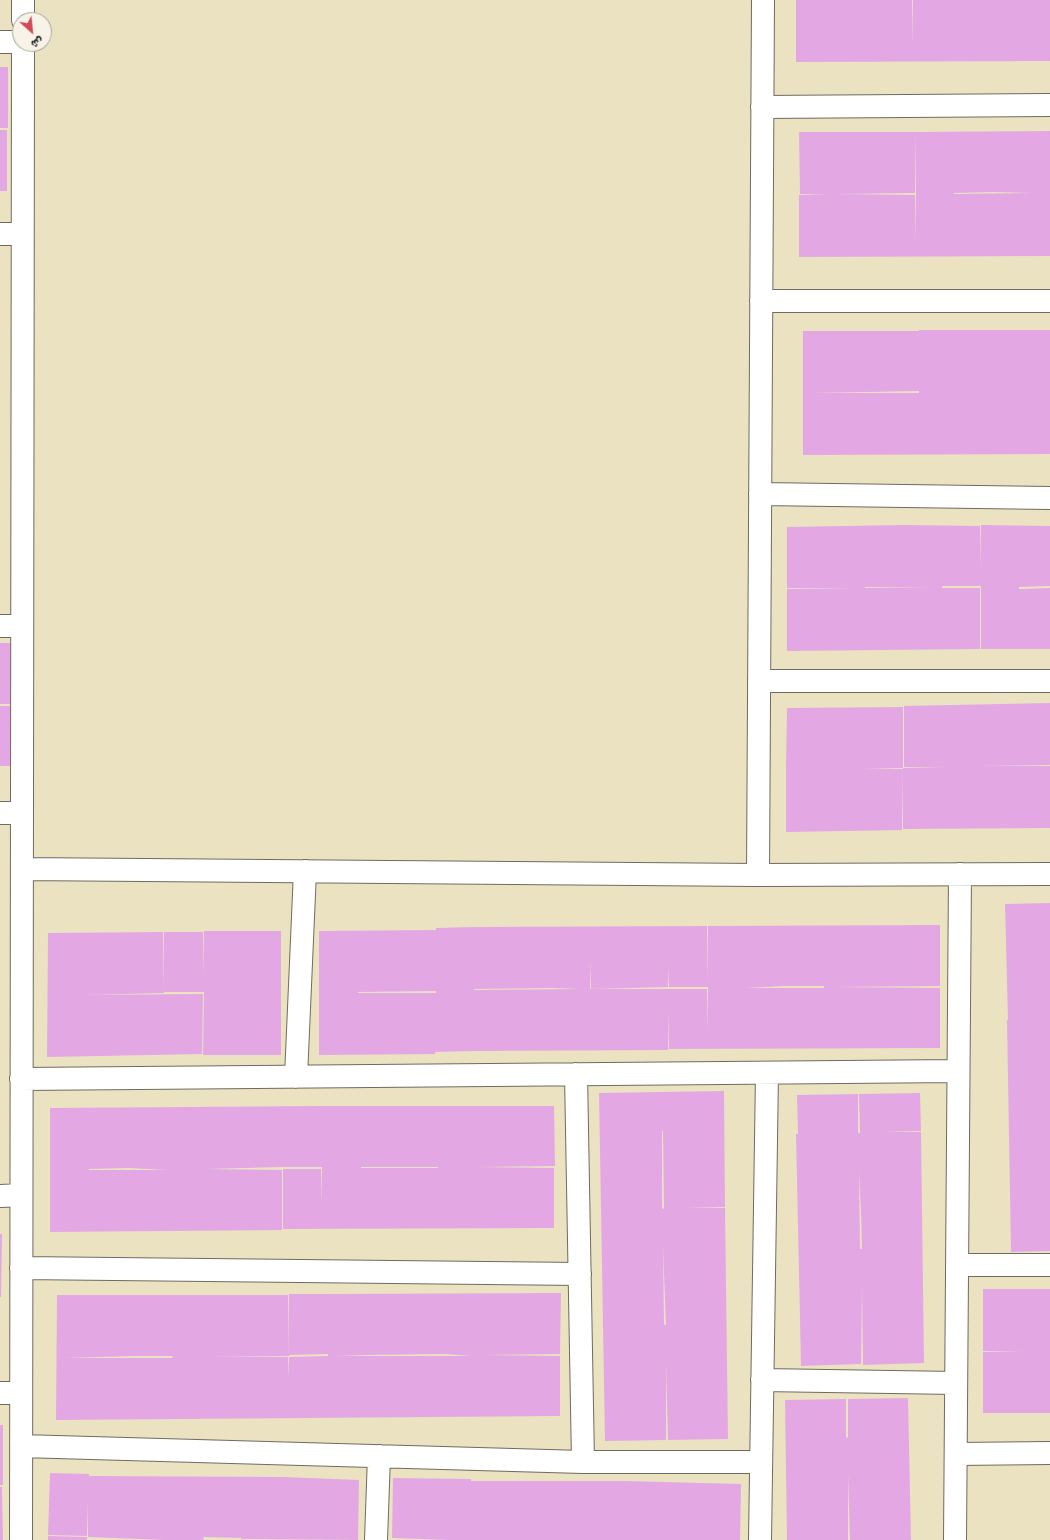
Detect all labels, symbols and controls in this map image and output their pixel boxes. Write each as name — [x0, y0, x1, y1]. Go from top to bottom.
north arrow — [12, 12, 52, 52]
text: ش — [29, 34, 46, 51]

